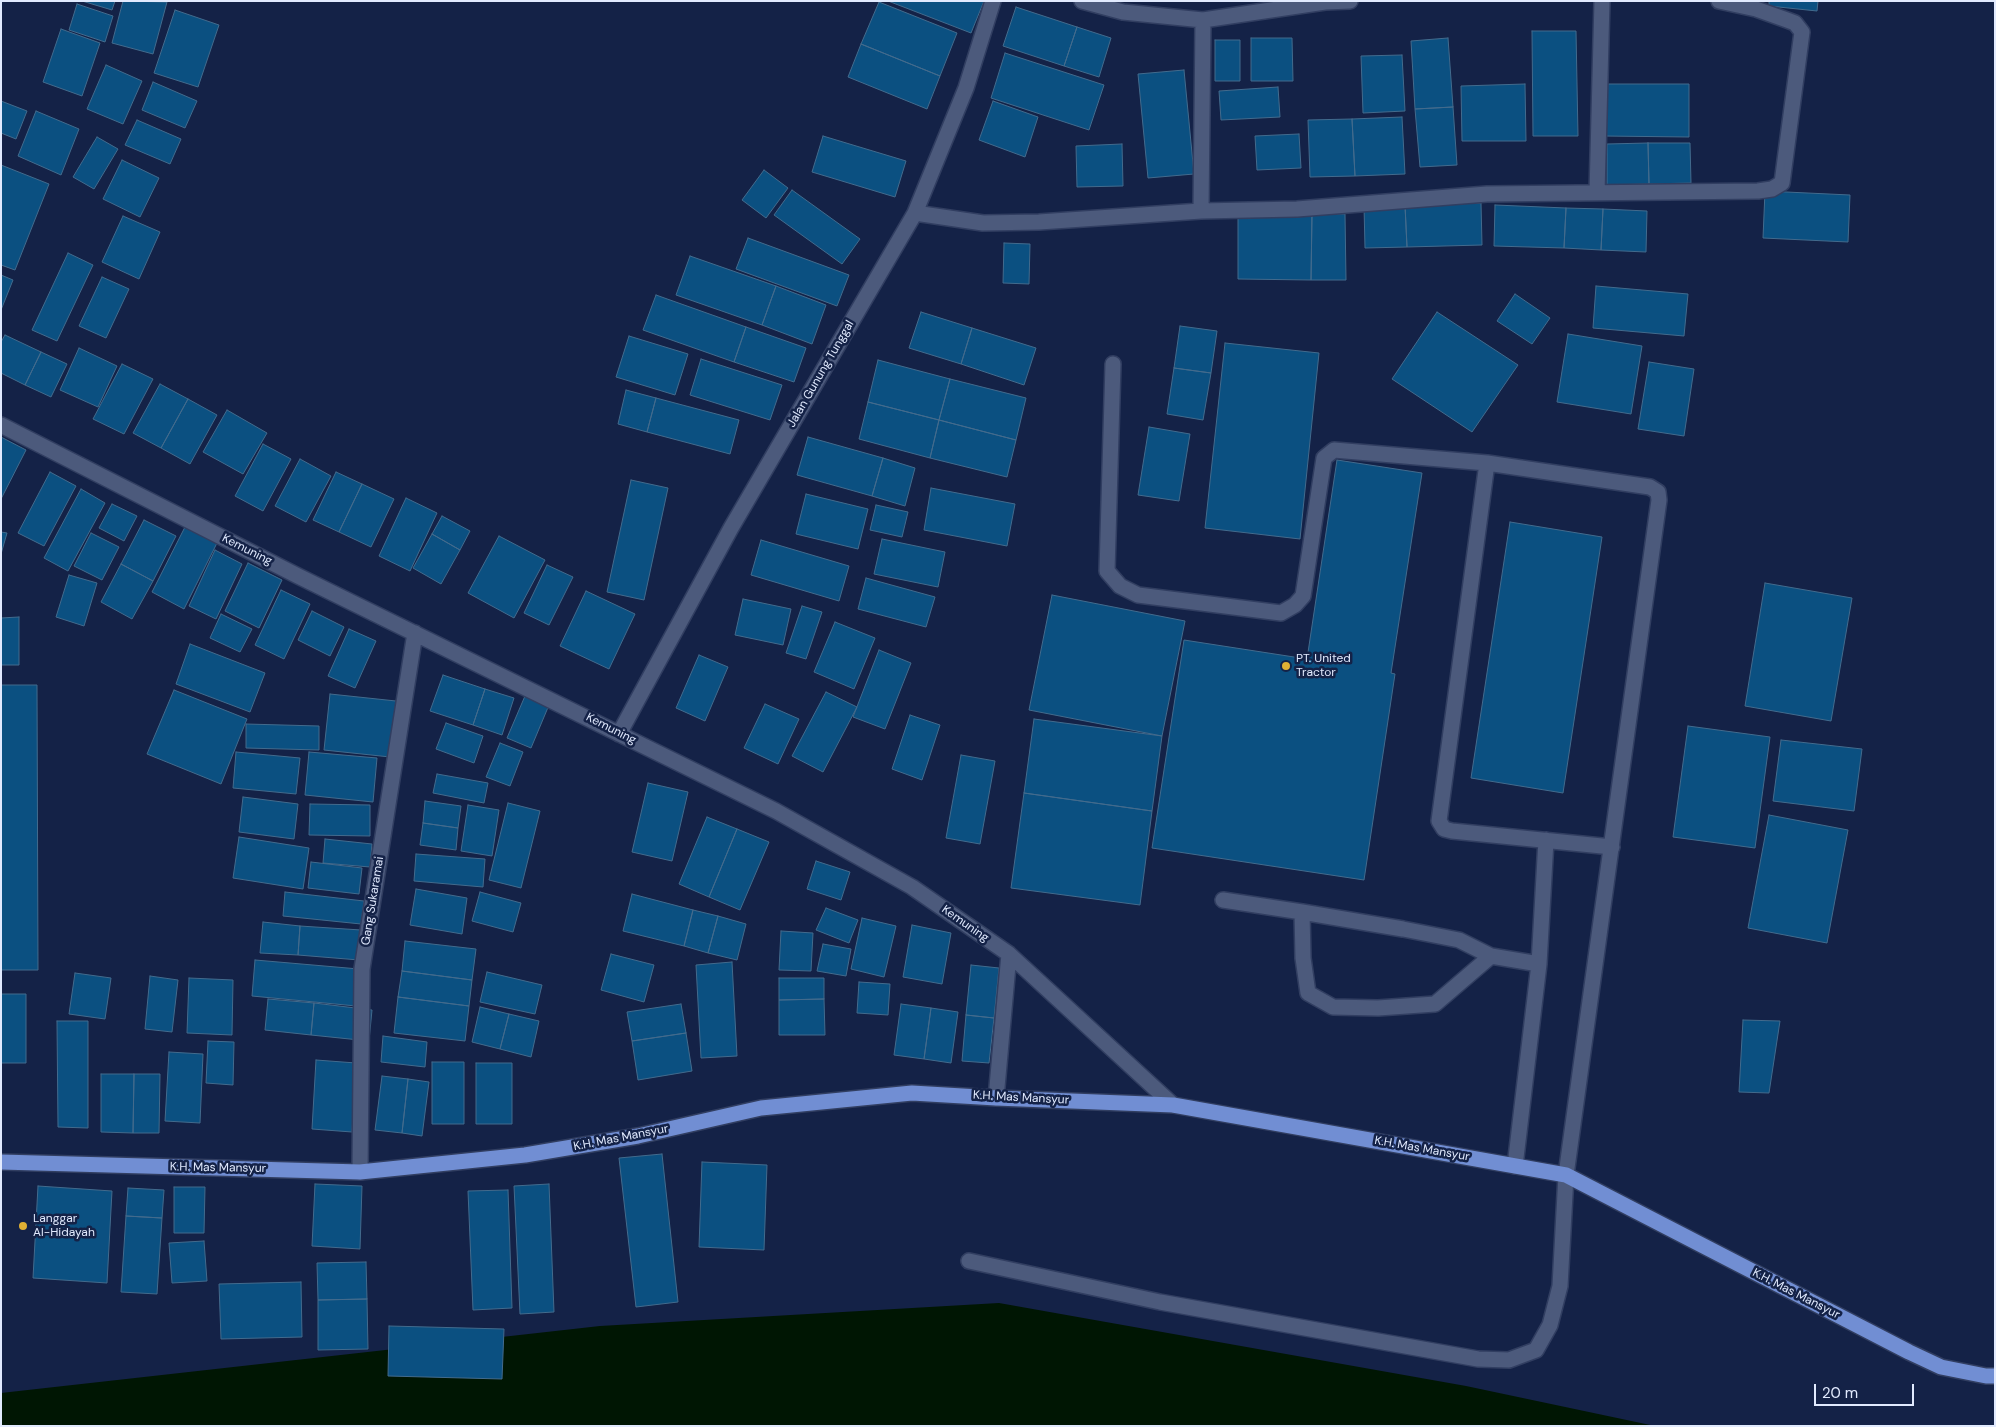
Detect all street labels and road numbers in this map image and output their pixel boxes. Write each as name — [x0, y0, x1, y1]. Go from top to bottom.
street label: Jalan Gunung Tunggal — [785, 318, 857, 430]
street label: Kemuning — [220, 531, 274, 569]
street label: Kemuning — [584, 710, 638, 748]
street label: Gang Sukaramai — [359, 856, 387, 946]
street label: Kemuning — [939, 903, 991, 945]
street label: K.H. Mas Mansyur — [973, 1088, 1069, 1108]
street label: K.H. Mas Mansyur — [572, 1122, 670, 1154]
street label: K.H. Mas Mansyur — [1373, 1134, 1471, 1164]
street label: K.H. Mas Mansyur — [170, 1160, 266, 1176]
street label: K.H. Mas Mansyur — [1750, 1266, 1842, 1322]

